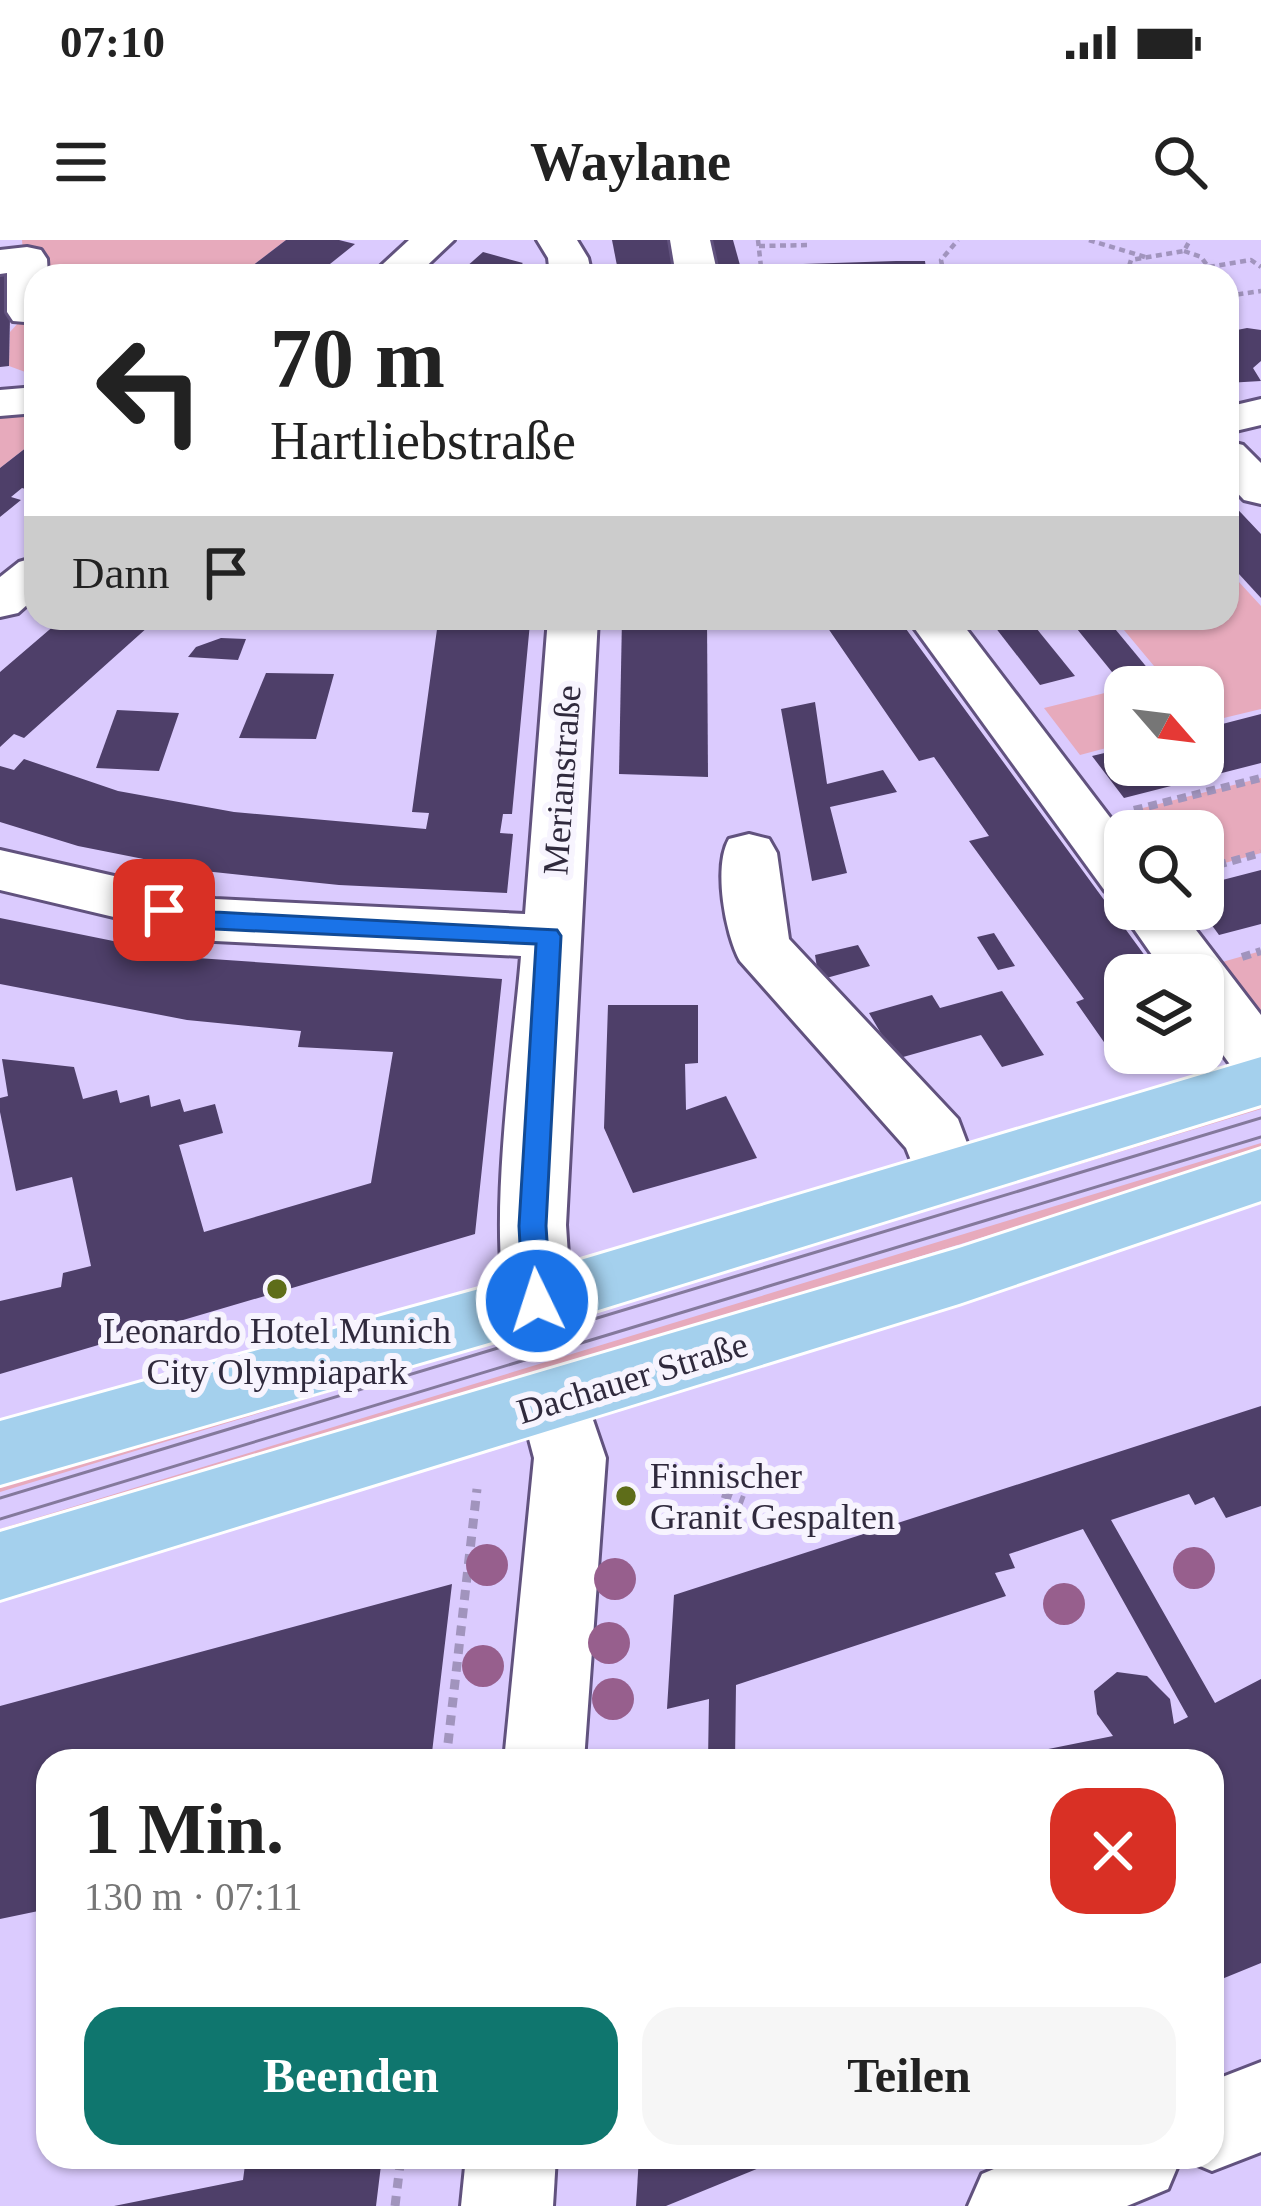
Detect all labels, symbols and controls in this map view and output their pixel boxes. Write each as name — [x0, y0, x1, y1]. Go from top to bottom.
text: 07:10 — [60, 17, 165, 67]
icon: menu — [48, 129, 114, 195]
icon: search — [1147, 129, 1213, 195]
text: Waylane — [530, 132, 731, 192]
icon: left — [72, 312, 228, 468]
text: 70 m — [270, 312, 445, 405]
text: Hartliebstraße — [270, 411, 576, 471]
icon: arrive — [193, 540, 259, 606]
text: Dann — [72, 548, 169, 598]
north arrow — [1104, 666, 1224, 786]
map controls — [1104, 666, 1224, 1074]
street label: Merianstraße — [535, 684, 589, 876]
button: search — [1104, 810, 1224, 930]
pin — [113, 859, 215, 961]
icon: arrive — [131, 877, 197, 943]
button: layers — [1104, 954, 1224, 1074]
position arrow — [474, 1238, 600, 1364]
marker: Leonardo Hotel Munich City Olympiapark — [264, 1276, 290, 1302]
place label: Leonardo Hotel Munich City Olympiapark — [103, 1311, 451, 1392]
street label: Dachauer Straße — [512, 1324, 752, 1432]
place label: Finnischer Granit Gespalten — [650, 1456, 895, 1537]
marker: Finnischer Granit Gespalten — [613, 1483, 639, 1509]
button: close — [1050, 1788, 1176, 1914]
text: 1 Min. — [84, 1789, 284, 1869]
text: 130 m · 07:11 — [84, 1875, 302, 1918]
button: Beenden — [84, 2007, 618, 2145]
button: Teilen — [642, 2007, 1176, 2145]

